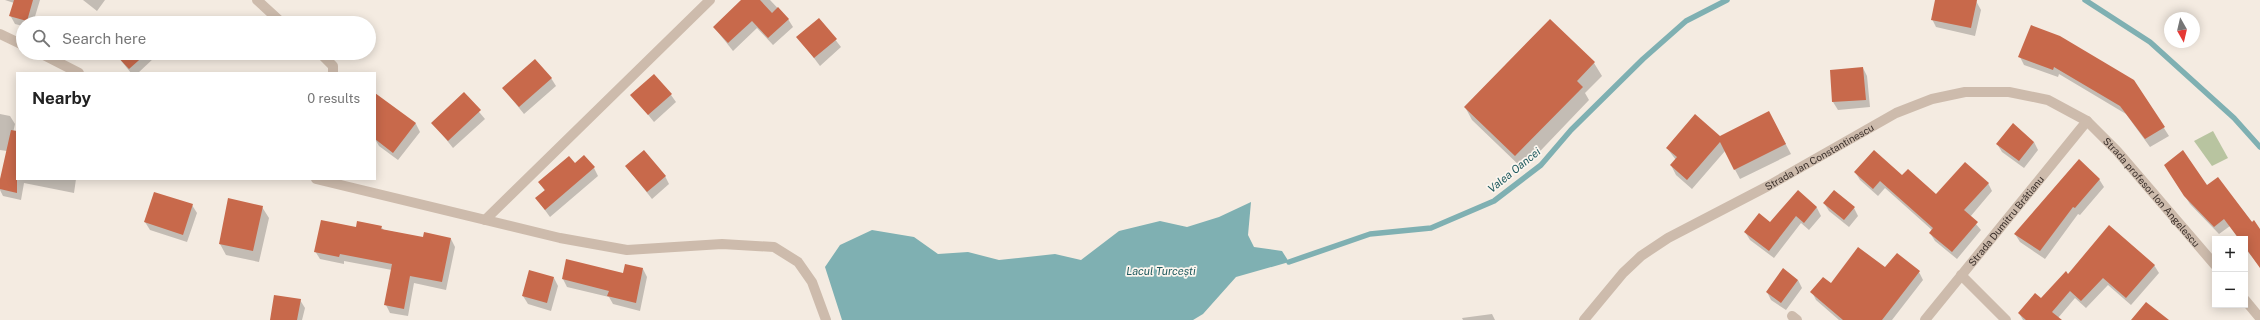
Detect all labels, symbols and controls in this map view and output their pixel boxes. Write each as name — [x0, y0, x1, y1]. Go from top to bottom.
north arrow — [2164, 12, 2200, 48]
search box — [16, 16, 376, 60]
icon: search — [30, 27, 52, 49]
text: Search here — [62, 30, 146, 47]
text: Nearby — [32, 88, 91, 108]
text: 0 results — [307, 91, 360, 106]
street label: Strada Jan Constantinescu — [1763, 121, 1876, 193]
street label: Strada profesor Ion Angelescu — [2101, 135, 2203, 249]
water label: Valea Oancei — [1485, 145, 1543, 195]
street label: Strada Dumitru Brătianu — [1966, 173, 2046, 268]
map controls — [2212, 236, 2248, 308]
button: + — [2212, 236, 2248, 272]
water label: Lacul Turcești — [1126, 265, 1196, 277]
button: − — [2212, 272, 2248, 308]

